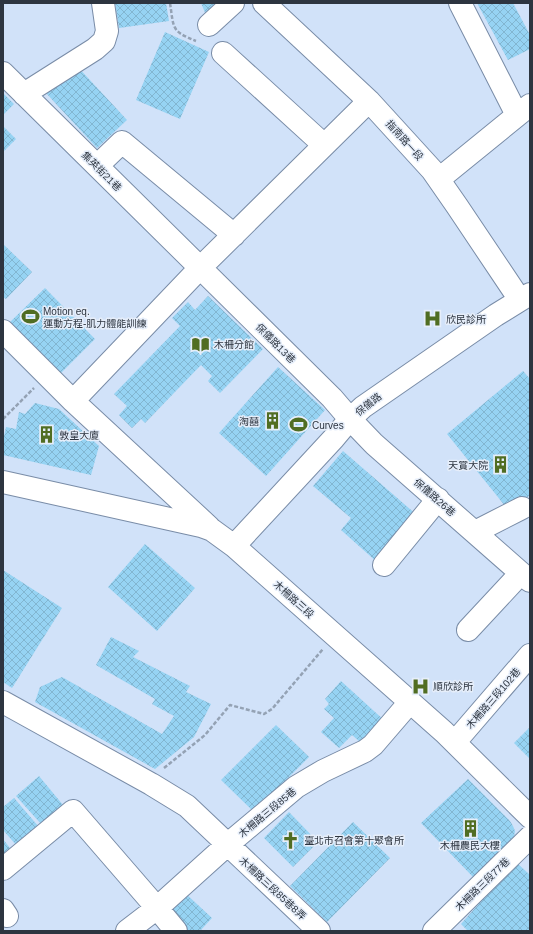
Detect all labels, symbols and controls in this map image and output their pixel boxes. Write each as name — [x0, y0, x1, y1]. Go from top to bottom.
street label: 指南路一段 — [384, 118, 425, 163]
street label: 集英街21巷 — [80, 149, 124, 193]
place label: Motion eq. 運動方程-肌力體能訓練 — [43, 306, 147, 329]
sports icon: Motion eq. 運動方程-肌力體能訓練 — [20, 307, 40, 327]
hospital icon: 欣民診所 — [423, 309, 443, 329]
place label: 欣民診所 — [446, 314, 486, 325]
street label: 保儀路13巷 — [254, 321, 298, 365]
library icon: 木柵分館 — [191, 334, 211, 354]
place label: 木柵分館 — [214, 339, 254, 350]
street label: 保儀路 — [353, 391, 384, 418]
building icon: 淘囍 — [262, 411, 282, 431]
sports icon: Curves — [289, 415, 309, 435]
place label: 淘囍 — [239, 416, 259, 427]
place label: Curves — [312, 420, 344, 431]
building icon: 敦皇大廈 — [36, 425, 56, 445]
place label: 敦皇大廈 — [59, 430, 99, 441]
building icon: 天賞大院 — [491, 455, 511, 475]
place label: 天賞大院 — [448, 460, 488, 471]
street label: 保儀路26巷 — [412, 476, 458, 518]
street label: 木柵路三段 — [271, 579, 316, 620]
street label: 木柵路三段102巷 — [464, 666, 523, 731]
hospital icon: 順欣診所 — [410, 676, 430, 696]
place label: 順欣診所 — [433, 681, 473, 692]
street label: 木柵路三段85巷 — [237, 785, 298, 839]
building icon: 木柵農民大樓 — [460, 818, 480, 838]
church icon: 臺北市召會第十聚會所 — [281, 830, 301, 850]
place label: 臺北市召會第十聚會所 — [304, 835, 404, 846]
place label: 木柵農民大樓 — [440, 840, 500, 851]
street label: 木柵路三段85巷8弄 — [237, 855, 308, 922]
street label: 木柵路三段77巷 — [453, 856, 512, 913]

